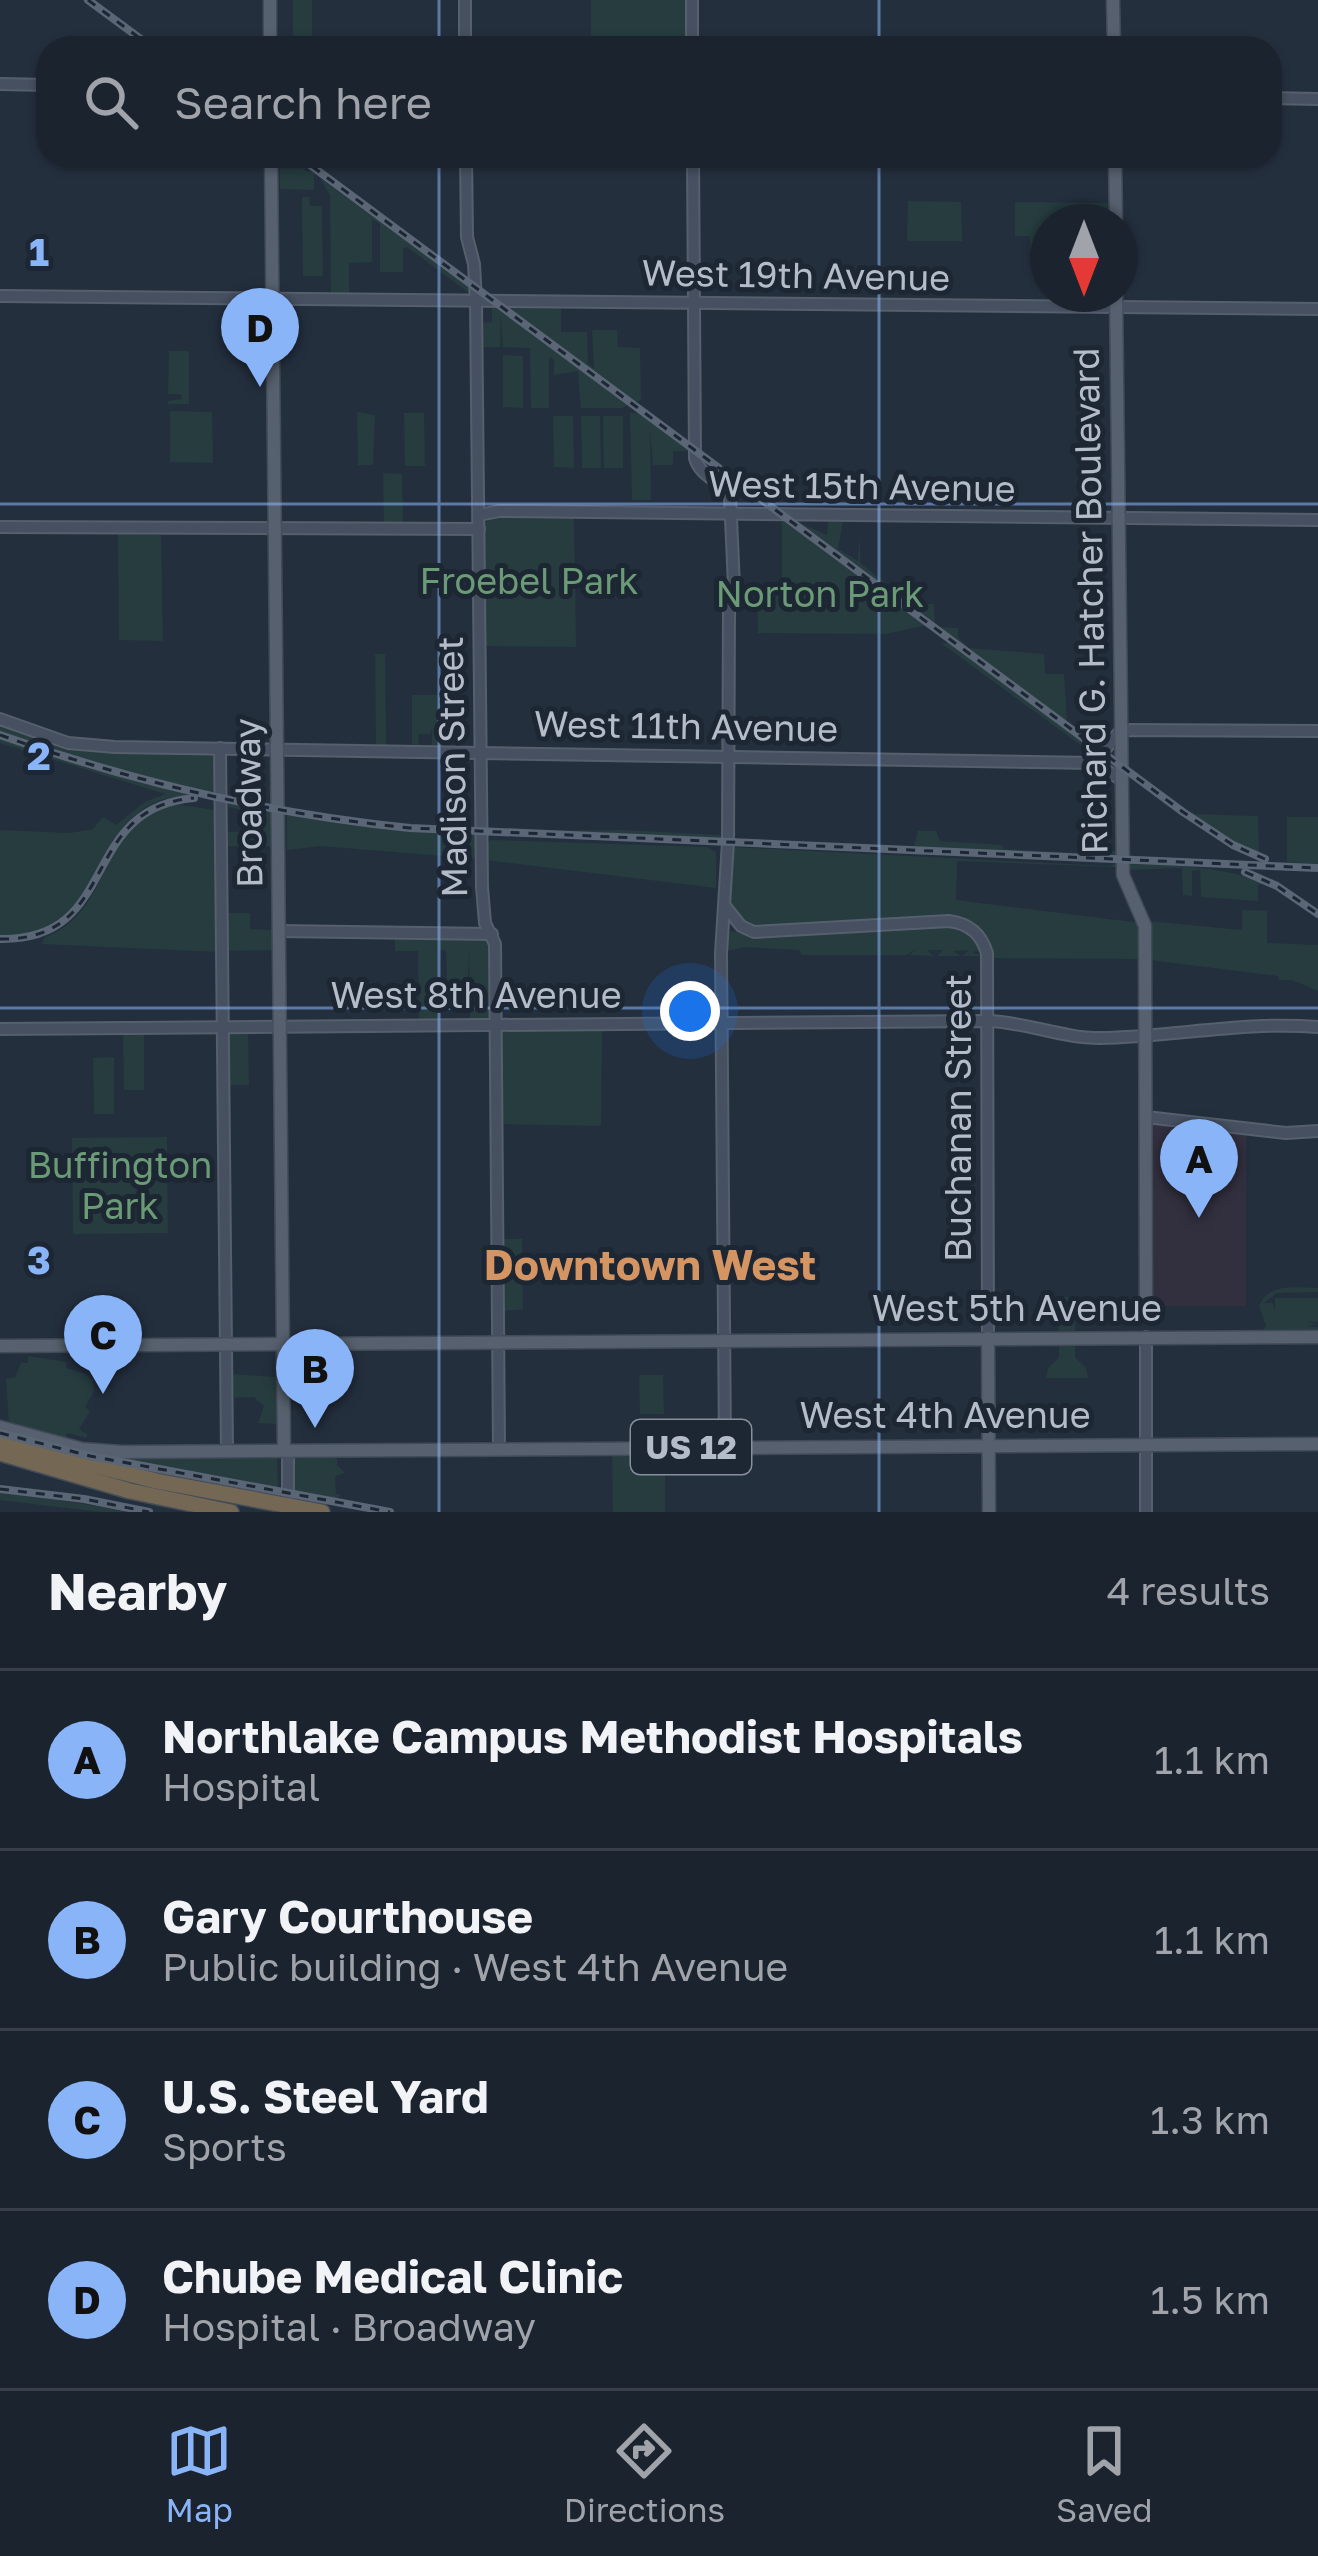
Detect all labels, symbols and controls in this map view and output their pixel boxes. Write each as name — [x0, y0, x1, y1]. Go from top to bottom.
search box — [36, 36, 1282, 168]
icon: search — [78, 69, 144, 135]
text: Search here — [174, 75, 432, 129]
north arrow — [1030, 204, 1138, 312]
text: 1 — [29, 228, 49, 275]
street label: West 19th Avenue — [641, 250, 951, 299]
pin: D — [221, 288, 299, 387]
street label: Richard G. Hatcher Boulevard — [1064, 347, 1115, 855]
street label: West 15th Avenue — [708, 461, 1016, 510]
park label: Froebel Park — [419, 559, 639, 602]
park label: Norton Park — [716, 572, 924, 615]
street label: Madison Street — [428, 636, 475, 898]
street label: West 11th Avenue — [534, 701, 838, 750]
street label: Broadway — [225, 718, 270, 888]
text: 2 — [27, 732, 51, 779]
street label: West 8th Avenue — [330, 973, 622, 1016]
street label: Buchanan Street — [936, 974, 979, 1262]
your location — [660, 981, 720, 1041]
pin: A — [1160, 1119, 1238, 1218]
park label: Buffington Park — [28, 1143, 212, 1227]
text: 3 — [27, 1236, 51, 1283]
district label: Downtown West — [484, 1239, 816, 1289]
street label: West 5th Avenue — [872, 1286, 1162, 1329]
pin: C — [64, 1295, 142, 1394]
pin: B — [276, 1329, 354, 1428]
street label: West 4th Avenue — [799, 1393, 1091, 1436]
road number: US 12 — [631, 1420, 751, 1474]
text: Nearby — [48, 1560, 227, 1621]
text: 4 results — [1107, 1567, 1270, 1614]
text: Northlake Campus Methodist Hospitals — [162, 1709, 1023, 1763]
text: A — [73, 1736, 101, 1783]
text: 1.1 km — [1154, 1736, 1270, 1783]
text: Hospital — [162, 1763, 320, 1810]
text: Gary Courthouse — [162, 1889, 533, 1943]
text: B — [73, 1916, 101, 1963]
text: 1.1 km — [1154, 1916, 1270, 1963]
text: Public building · West 4th Avenue — [162, 1943, 788, 1990]
text: U.S. Steel Yard — [162, 2069, 489, 2123]
text: C — [73, 2096, 101, 2143]
text: 1.3 km — [1150, 2096, 1270, 2143]
text: Sports — [162, 2123, 287, 2170]
text: Chube Medical Clinic — [162, 2249, 623, 2303]
text: D — [73, 2276, 101, 2323]
text: 1.5 km — [1150, 2276, 1270, 2323]
text: Hospital · Broadway — [162, 2303, 536, 2350]
tab: Map — [166, 2418, 233, 2529]
tab: Directions — [564, 2418, 725, 2529]
tab: Saved — [1056, 2418, 1152, 2529]

